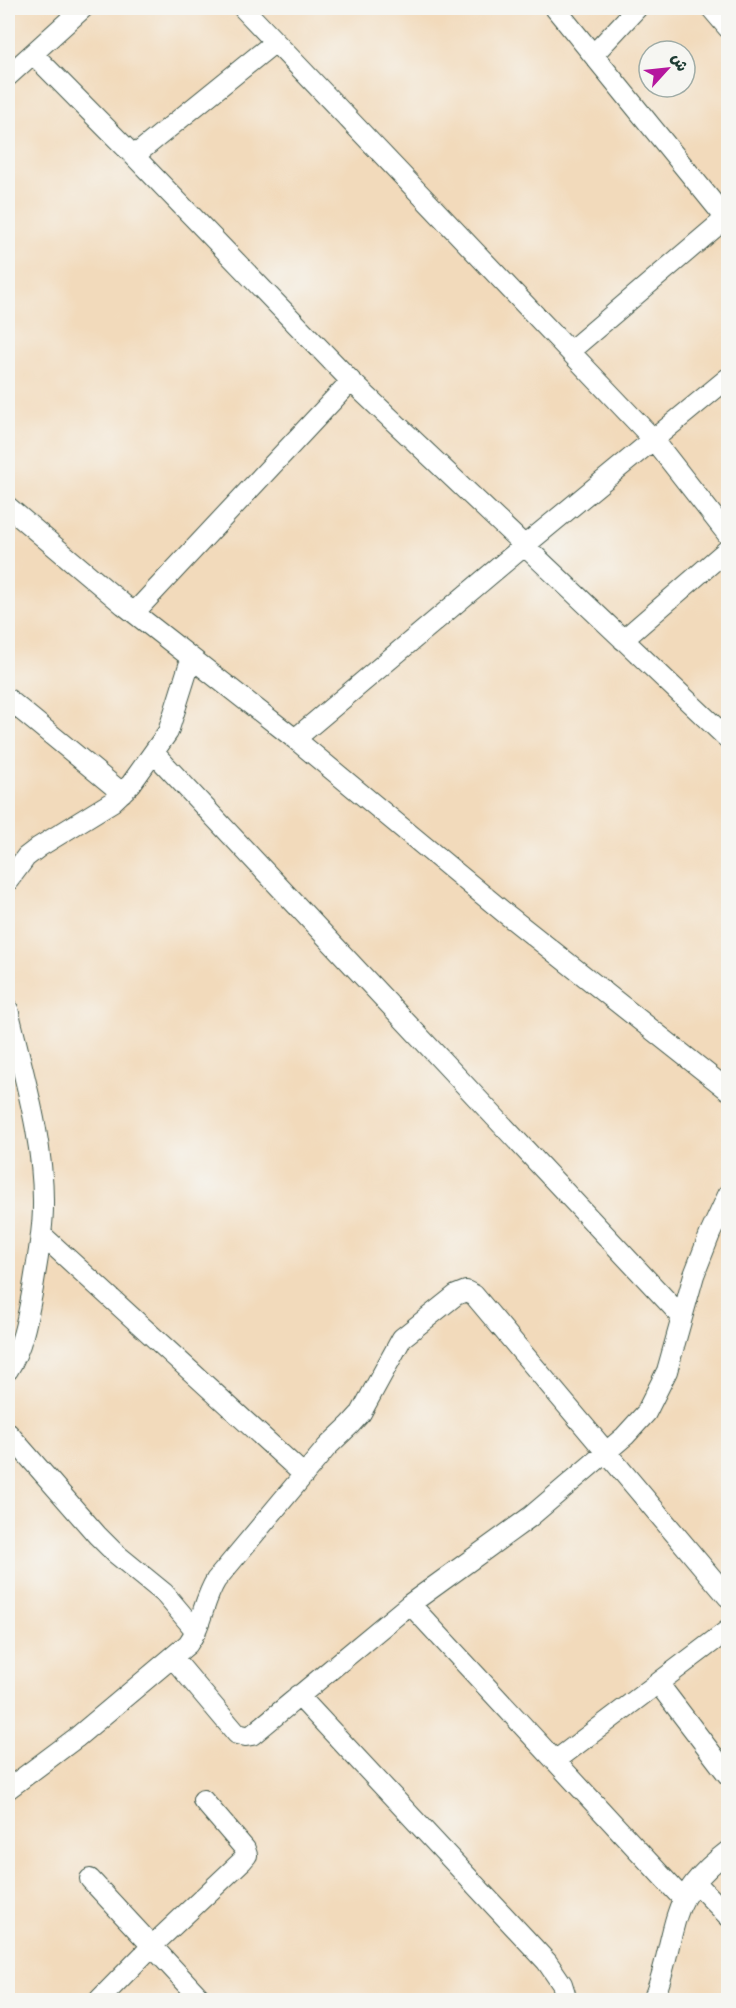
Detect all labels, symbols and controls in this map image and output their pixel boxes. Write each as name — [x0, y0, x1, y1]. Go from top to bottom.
north arrow — [637, 39, 697, 99]
text: ش — [664, 50, 692, 76]

